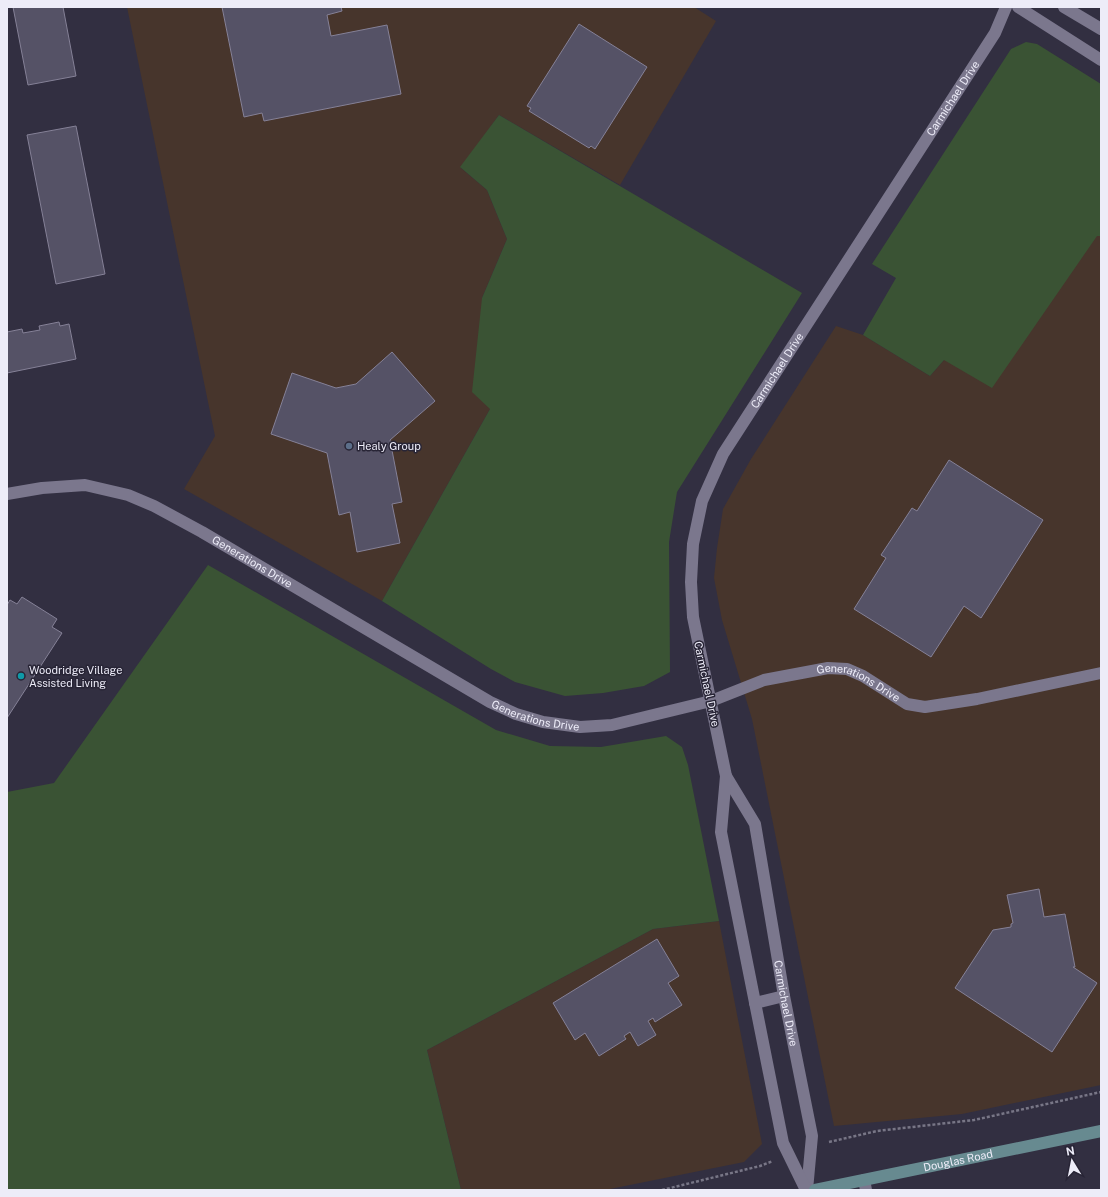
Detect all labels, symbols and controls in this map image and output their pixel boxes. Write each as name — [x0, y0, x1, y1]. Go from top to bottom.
street label: Carmichael Drive — [924, 58, 981, 138]
street label: Carmichael Drive — [748, 331, 806, 410]
place label: Healy Group — [357, 440, 421, 452]
marker: Healy Group — [344, 441, 354, 451]
street label: Generations Drive — [210, 533, 295, 590]
street label: Carmichael Drive — [692, 640, 722, 728]
street label: Generations Drive — [815, 662, 902, 704]
place label: Woodridge Village Assisted Living — [29, 664, 123, 689]
marker: Woodridge Village Assisted Living — [16, 671, 26, 681]
street label: Generations Drive — [490, 698, 580, 733]
street label: Carmichael Drive — [772, 959, 800, 1047]
north arrow — [1052, 1141, 1092, 1181]
text: N — [1065, 1144, 1076, 1158]
street label: Douglas Road — [922, 1147, 994, 1174]

